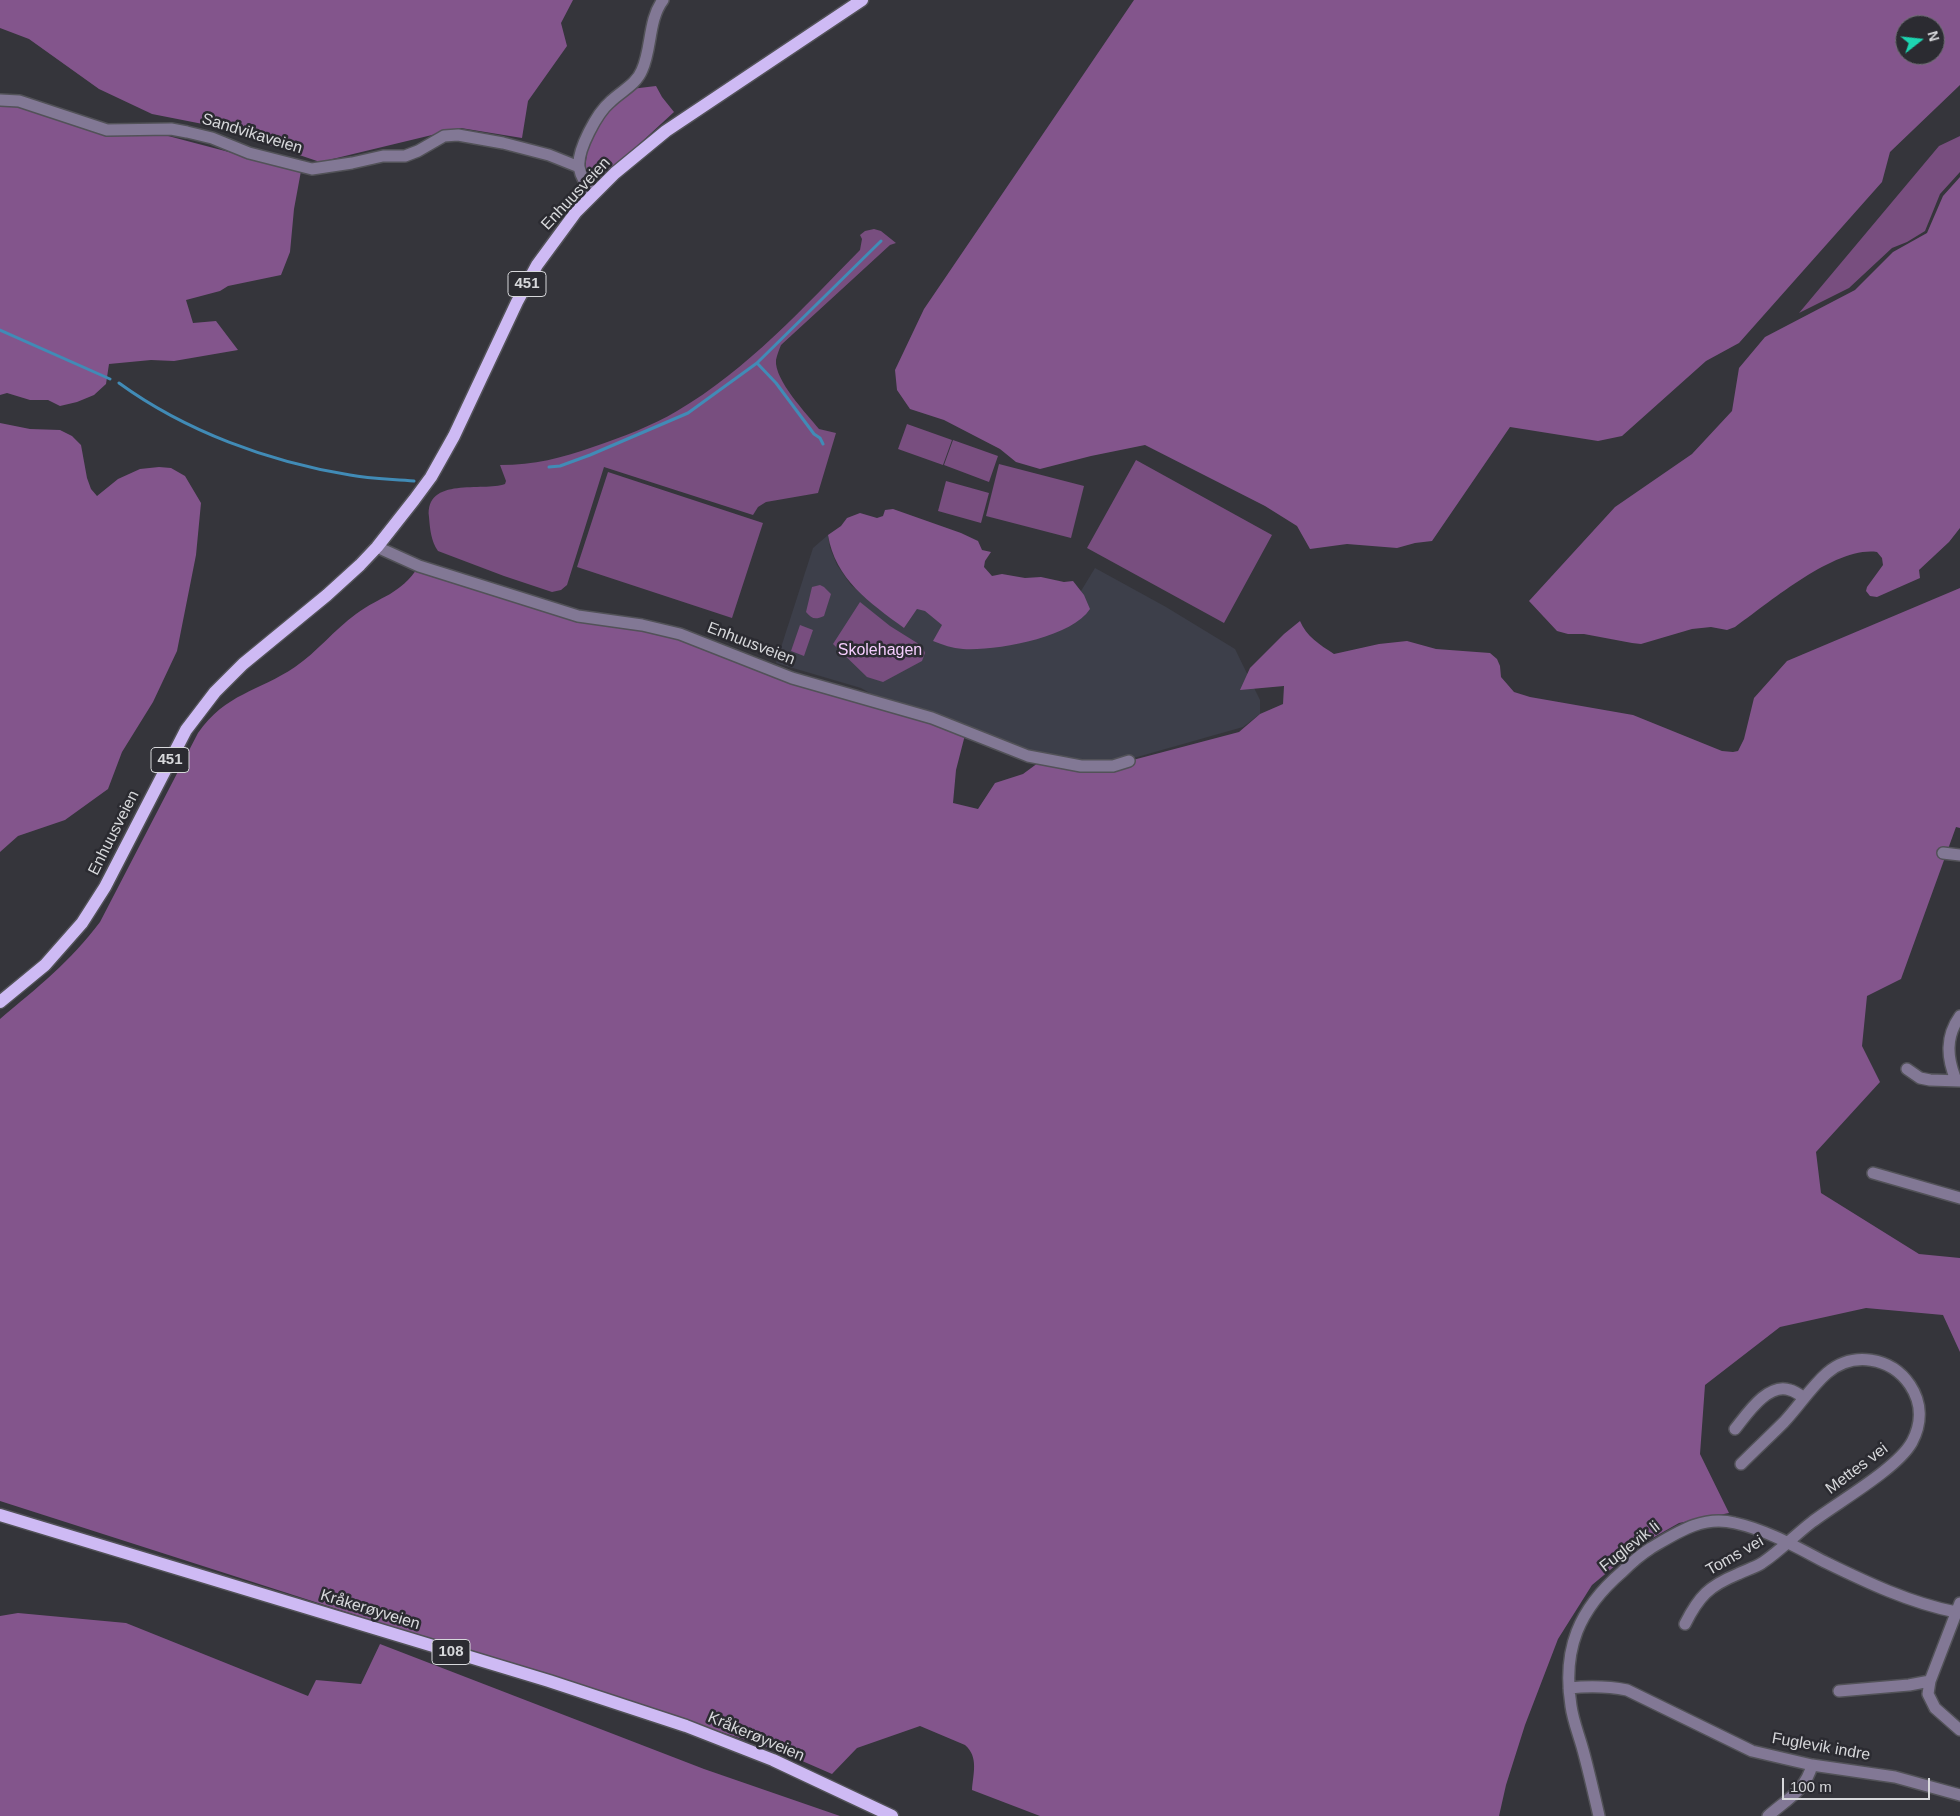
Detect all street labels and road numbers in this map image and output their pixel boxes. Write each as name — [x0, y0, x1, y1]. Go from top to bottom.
street label: Sandvikaveien — [199, 110, 305, 158]
street label: Enhuusveien — [537, 154, 615, 234]
road number: 451 — [508, 272, 546, 296]
street label: Enhuusveien — [704, 618, 798, 670]
road number: 451 — [151, 748, 189, 772]
street label: Enhuusveien — [84, 787, 144, 879]
street label: Mettes vei — [1822, 1439, 1892, 1499]
street label: Fuglevik li — [1596, 1518, 1664, 1576]
street label: Toms vei — [1703, 1532, 1767, 1580]
street label: Kråkerøyveien — [318, 1586, 422, 1634]
road number: 108 — [432, 1640, 470, 1664]
street label: Kråkerøyveien — [705, 1708, 807, 1766]
street label: Fuglevik indre — [1770, 1729, 1872, 1765]

